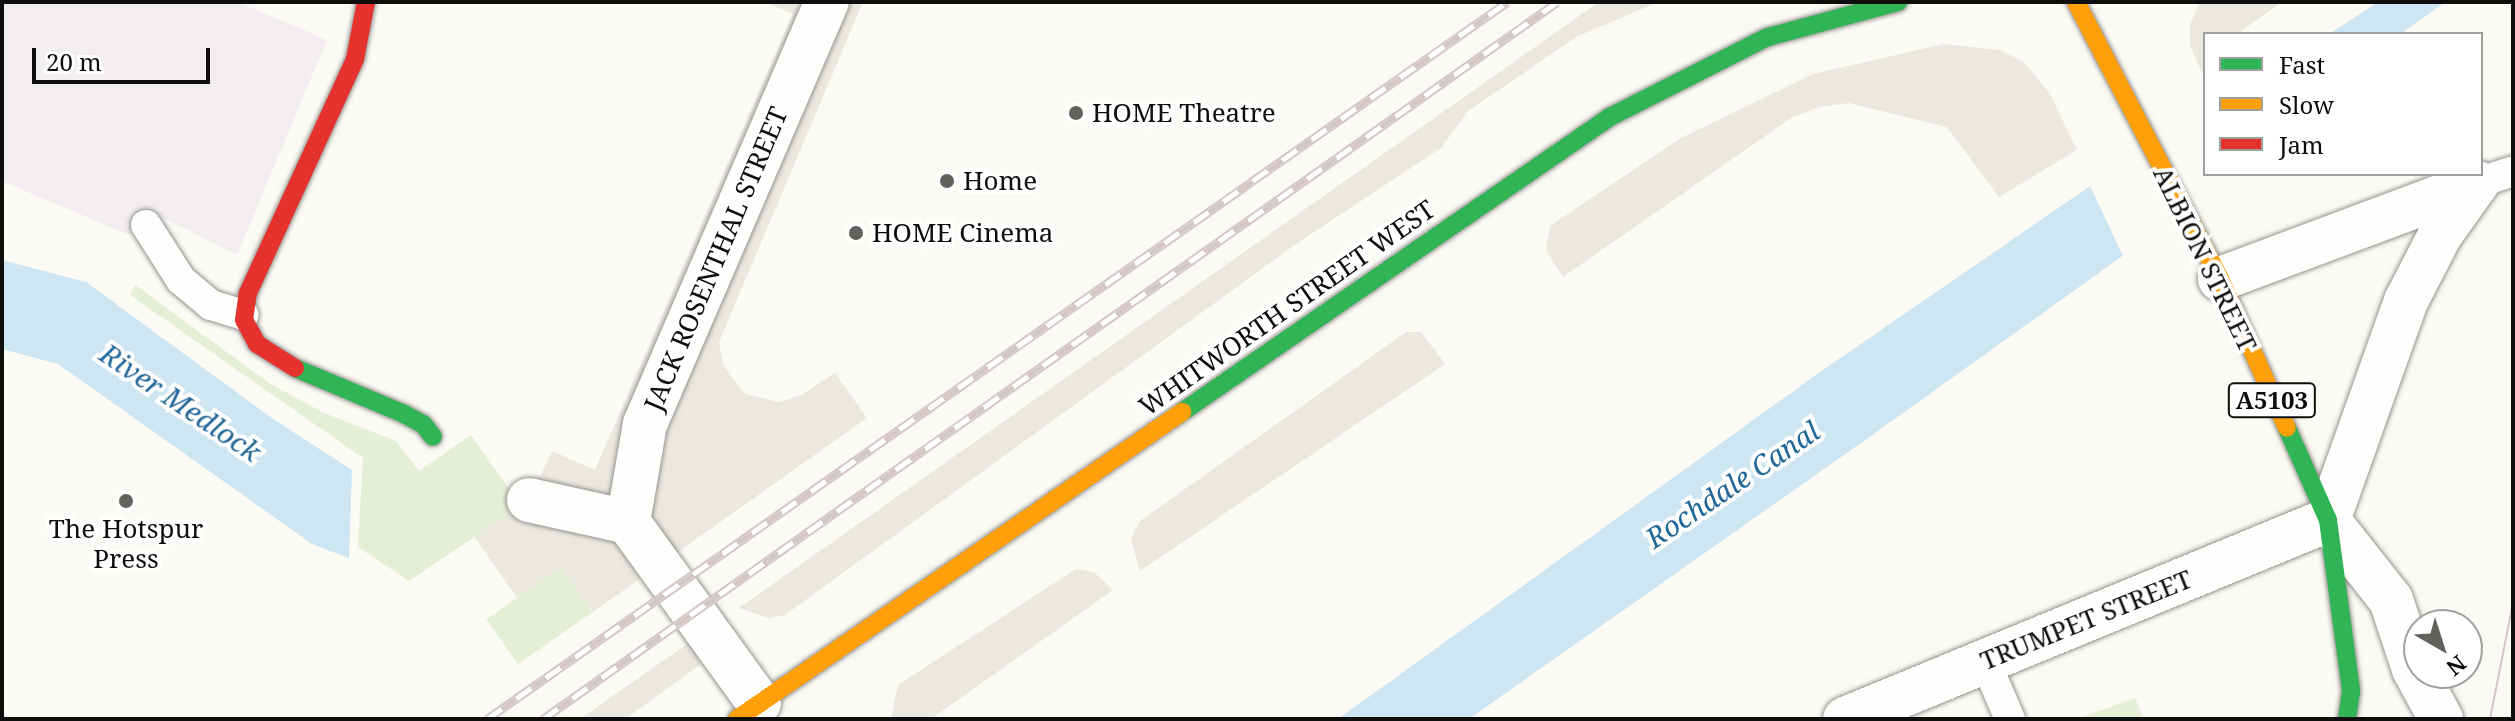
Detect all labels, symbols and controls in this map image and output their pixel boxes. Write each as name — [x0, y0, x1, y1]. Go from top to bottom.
scale bar — [36, 32, 214, 82]
legend — [2203, 32, 2483, 176]
text: 20 m — [46, 45, 102, 78]
text: Fast — [2279, 48, 2325, 81]
text: Slow — [2279, 88, 2334, 121]
place label: HOME Theatre — [1092, 97, 1276, 129]
street label: JACK ROSENTHAL STREET — [638, 102, 794, 416]
marker: HOME Theatre — [1067, 104, 1085, 122]
text: Jam — [2279, 128, 2324, 161]
street label: ALBION STREET — [2147, 161, 2263, 357]
place label: Home — [963, 165, 1037, 197]
marker: Home — [938, 172, 956, 190]
street label: WHITWORTH STREET WEST — [1133, 194, 1441, 422]
place label: HOME Cinema — [872, 217, 1053, 249]
marker: HOME Cinema — [847, 224, 865, 242]
water label: River Medlock — [94, 336, 268, 468]
road number: A5103 — [2226, 380, 2318, 420]
water label: Rochdale Canal — [1639, 413, 1825, 555]
marker: The Hotspur Press — [117, 492, 135, 510]
place label: The Hotspur Press — [49, 513, 203, 574]
street label: TRUMPET STREET — [1976, 563, 2196, 677]
north arrow — [2403, 609, 2483, 689]
text: N — [2441, 649, 2473, 683]

